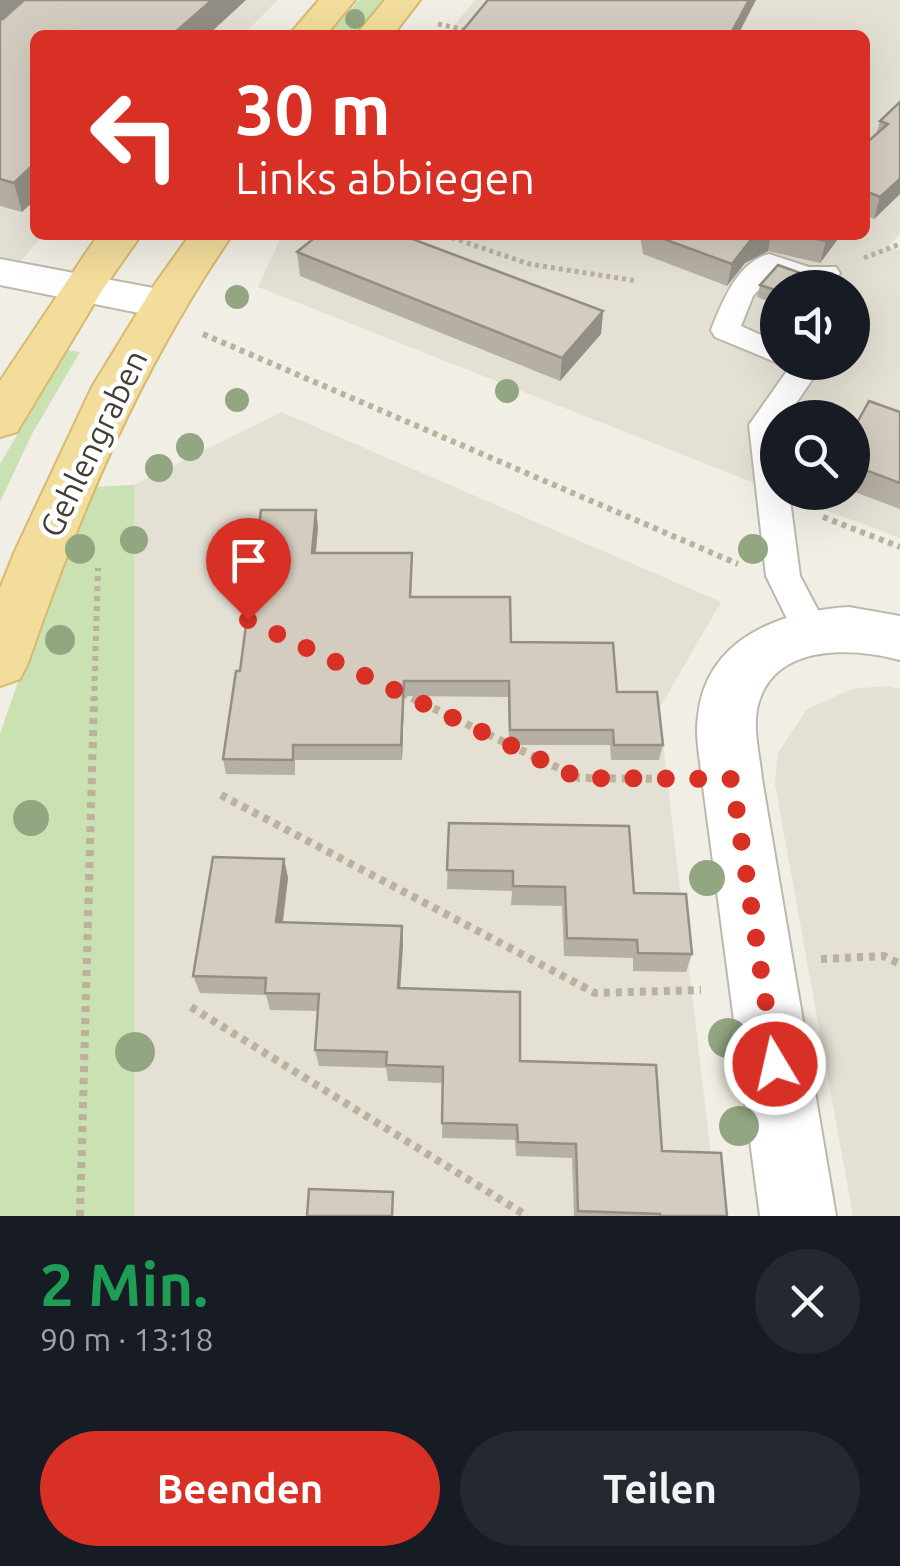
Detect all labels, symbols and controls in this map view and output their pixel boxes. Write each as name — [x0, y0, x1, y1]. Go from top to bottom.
icon: left — [70, 70, 200, 200]
text: 30 m — [235, 70, 391, 148]
text: Links abbiegen — [235, 152, 535, 203]
map controls — [760, 270, 870, 510]
button: sound — [760, 270, 870, 380]
street label: Gehlengraben — [32, 344, 154, 542]
button: search — [760, 400, 870, 510]
pin — [206, 518, 291, 621]
icon: arrive — [221, 533, 276, 588]
position arrow — [723, 1012, 827, 1116]
button: close — [755, 1249, 860, 1354]
text: 2 Min. — [40, 1250, 208, 1317]
text: 90 m · 13:18 — [40, 1321, 214, 1357]
button: Beenden — [40, 1431, 440, 1546]
button: Teilen — [460, 1431, 860, 1546]

